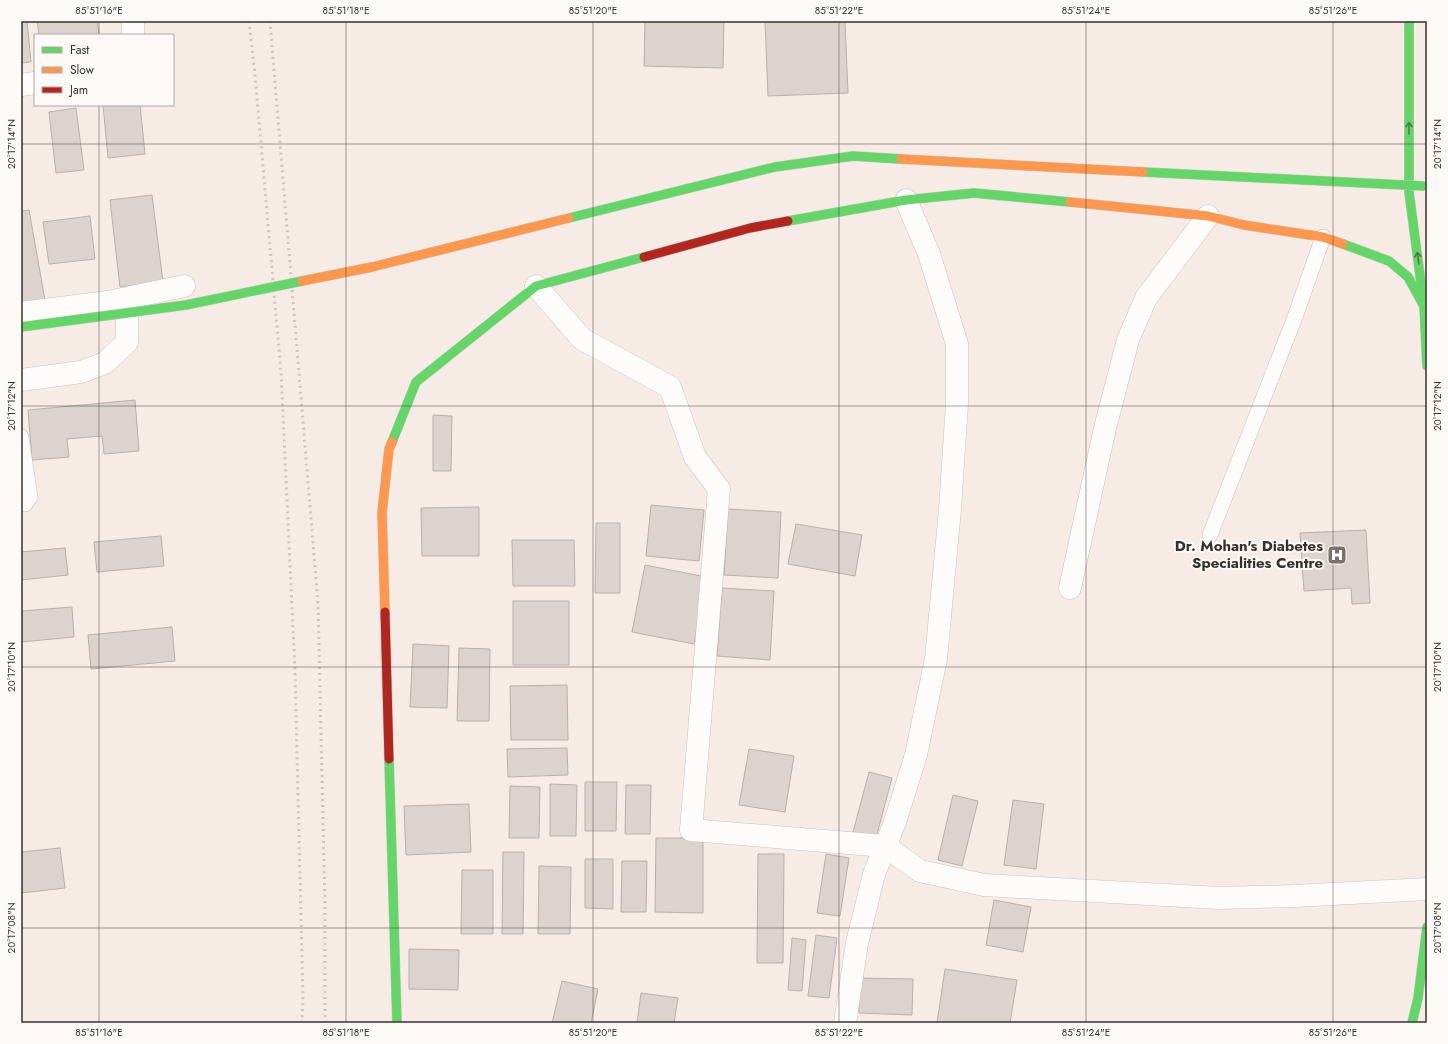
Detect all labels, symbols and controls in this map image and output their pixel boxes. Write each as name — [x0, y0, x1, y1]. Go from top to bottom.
text: 85°51'16"E — [75, 3, 123, 18]
text: 85°51'18"E — [323, 3, 369, 18]
text: 85°51'20"E — [569, 3, 617, 18]
text: 85°51'22"E — [815, 3, 863, 18]
text: 85°51'24"E — [1062, 3, 1110, 18]
text: 85°51'26"E — [1309, 3, 1357, 18]
legend — [34, 34, 174, 106]
text: Fast — [70, 41, 89, 59]
text: Slow — [70, 61, 95, 79]
text: Jam — [68, 81, 88, 99]
text: 20°17'14"N — [4, 119, 19, 169]
text: 20°17'14"N — [1430, 119, 1445, 169]
one-way arrow — [1405, 122, 1413, 135]
one-way arrow — [1414, 252, 1422, 265]
text: 20°17'12"N — [4, 381, 19, 431]
text: 20°17'12"N — [1430, 381, 1445, 431]
place label: Dr. Mohan's Diabetes Specialities Centre — [1175, 535, 1323, 574]
hospital icon: Dr. Mohan's Diabetes Specialities Centre — [1326, 544, 1348, 566]
text: 20°17'10"N — [4, 642, 19, 692]
text: 20°17'10"N — [1430, 642, 1445, 692]
text: 20°17'08"N — [4, 903, 19, 953]
text: 20°17'08"N — [1430, 903, 1445, 953]
text: 85°51'16"E — [75, 1025, 123, 1040]
text: 85°51'18"E — [323, 1025, 369, 1040]
text: 85°51'20"E — [569, 1025, 617, 1040]
text: 85°51'22"E — [815, 1025, 863, 1040]
text: 85°51'24"E — [1062, 1025, 1110, 1040]
text: 85°51'26"E — [1309, 1025, 1357, 1040]

